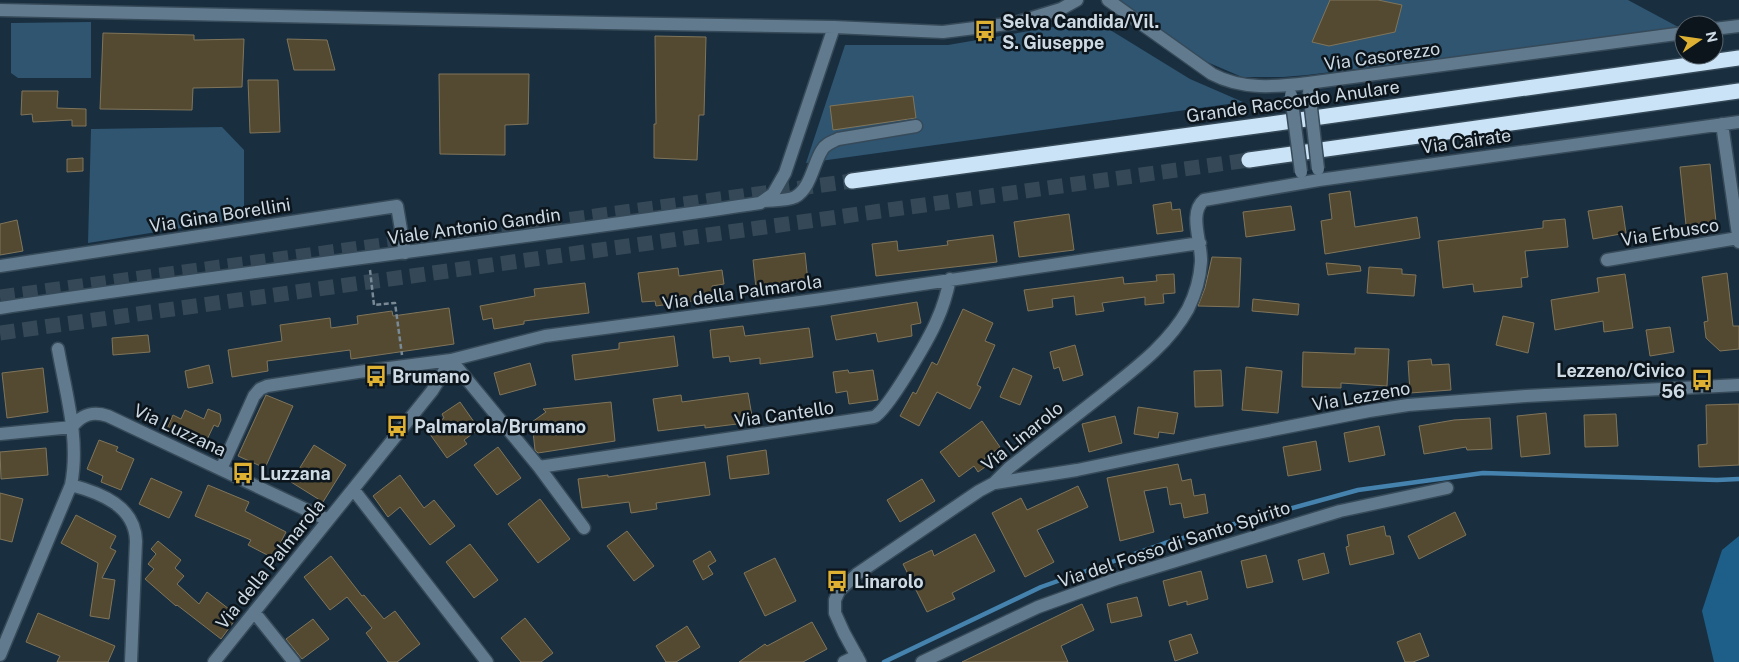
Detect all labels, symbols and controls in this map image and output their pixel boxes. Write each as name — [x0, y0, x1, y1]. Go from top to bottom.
place label: Selva Candida/Vil. S. Giuseppe — [1002, 11, 1159, 53]
north arrow — [1674, 15, 1724, 65]
bus stop icon: Selva Candida/Vil. S. Giuseppe — [972, 18, 998, 44]
text: N — [1703, 30, 1721, 44]
street label: Via Casorezzo — [1323, 37, 1441, 75]
street label: Grande Raccordo Anulare — [1185, 76, 1401, 126]
street label: Via Cairate — [1420, 124, 1512, 158]
street label: Via Gina Borellini — [148, 193, 292, 237]
street label: Viale Antonio Gandin — [386, 203, 562, 249]
street label: Via Erbusco — [1619, 214, 1721, 250]
street label: Via della Palmarola — [661, 270, 823, 314]
place label: Lezzeno/Civico 56 — [1556, 360, 1685, 402]
bus stop icon: Brumano — [363, 363, 389, 389]
place label: Brumano — [392, 366, 470, 387]
bus stop icon: Lezzeno/Civico 56 — [1689, 367, 1715, 393]
street label: Via Lezzeno — [1310, 377, 1412, 415]
street label: Via Cantello — [733, 397, 835, 431]
street label: Via Linarolo — [977, 397, 1067, 475]
street label: Via Luzzana — [130, 399, 230, 461]
bus stop icon: Palmarola/Brumano — [384, 413, 410, 439]
place label: Palmarola/Brumano — [414, 416, 586, 437]
bus stop icon: Luzzana — [230, 460, 256, 486]
place label: Luzzana — [260, 463, 331, 484]
street label: Via della Palmarola — [211, 495, 329, 633]
street label: Via del Fosso di Santo Spirito — [1055, 496, 1293, 592]
bus stop icon: Linarolo — [824, 568, 850, 594]
place label: Linarolo — [854, 571, 924, 592]

